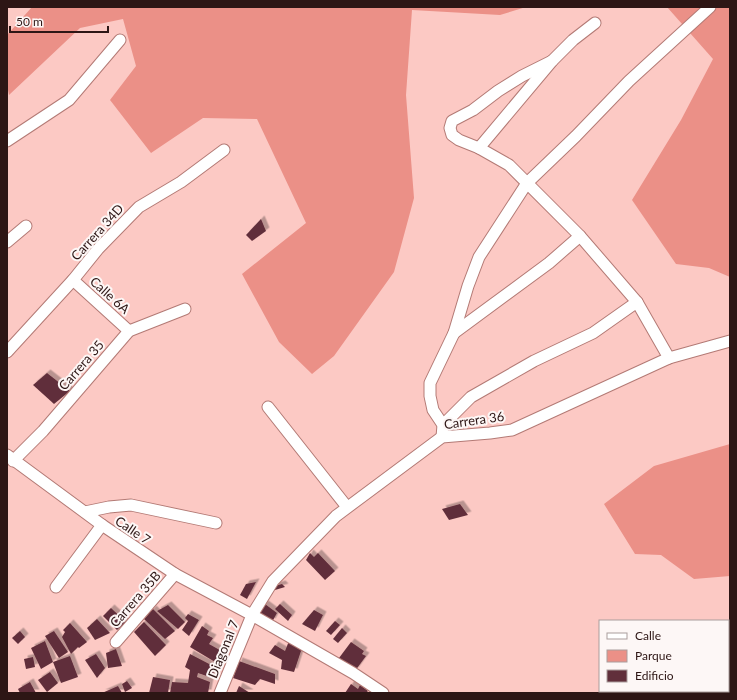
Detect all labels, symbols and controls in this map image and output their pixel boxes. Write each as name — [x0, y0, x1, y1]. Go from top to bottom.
scale bar — [10, 8, 108, 34]
text: 50 m — [16, 14, 43, 29]
street label: Carrera 34D — [67, 200, 127, 264]
street label: Calle 6A — [87, 273, 133, 317]
street label: Carrera 35 — [55, 337, 107, 393]
street label: Carrera 36 — [443, 408, 505, 432]
street label: Calle 7 — [112, 512, 154, 548]
street label: Carrera 35B — [106, 568, 164, 630]
street label: Diagonal 7 — [204, 617, 242, 680]
legend — [599, 620, 729, 692]
text: Calle — [635, 628, 661, 643]
text: Parque — [635, 648, 672, 663]
text: Edificio — [635, 668, 674, 683]

